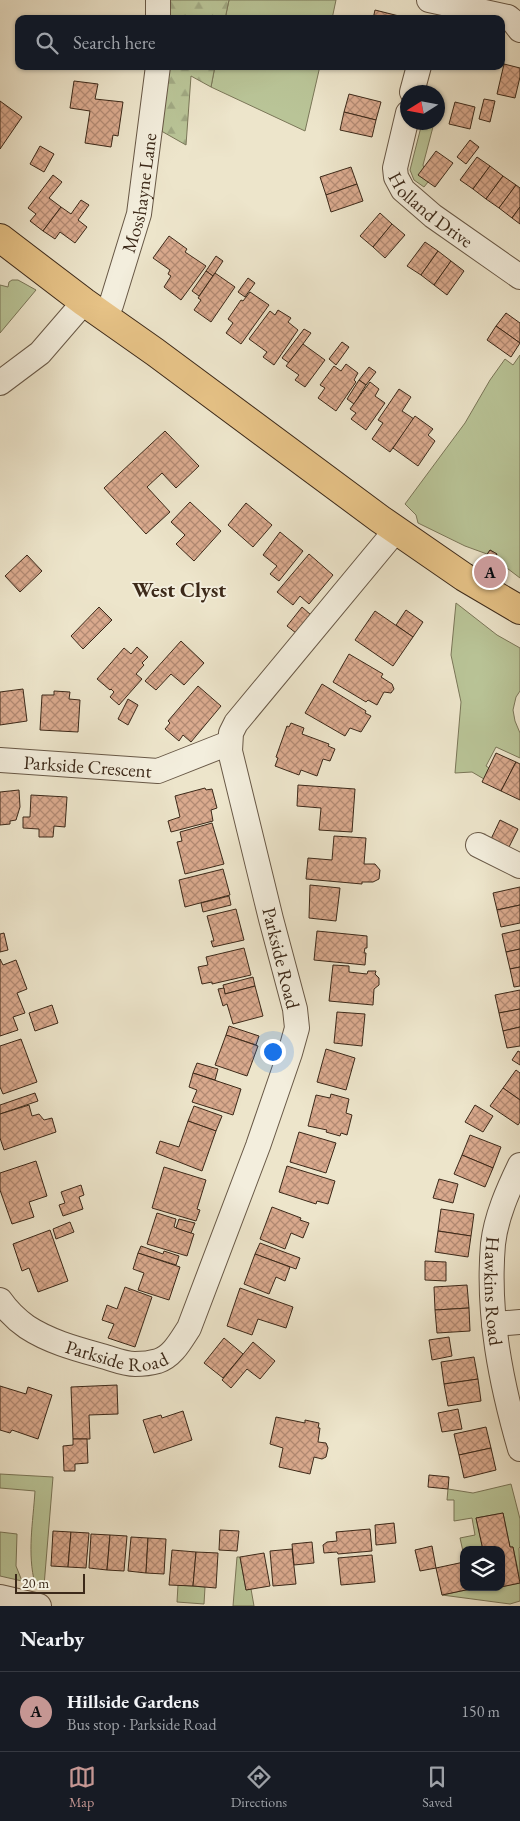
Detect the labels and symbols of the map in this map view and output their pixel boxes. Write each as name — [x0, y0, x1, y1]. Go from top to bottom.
north arrow — [400, 85, 445, 130]
street label: Mosshayne Lane — [115, 131, 162, 256]
street label: Holland Drive — [383, 167, 478, 253]
pin: A — [474, 553, 506, 591]
district label: West Clyst — [132, 576, 226, 603]
street label: Parkside Crescent — [23, 749, 153, 783]
street label: Parkside Road — [256, 905, 306, 1012]
your location — [260, 1039, 286, 1065]
street label: Hawkins Road — [479, 1236, 509, 1347]
street label: Parkside Road — [63, 1334, 173, 1377]
scale bar — [15, 1571, 85, 1594]

